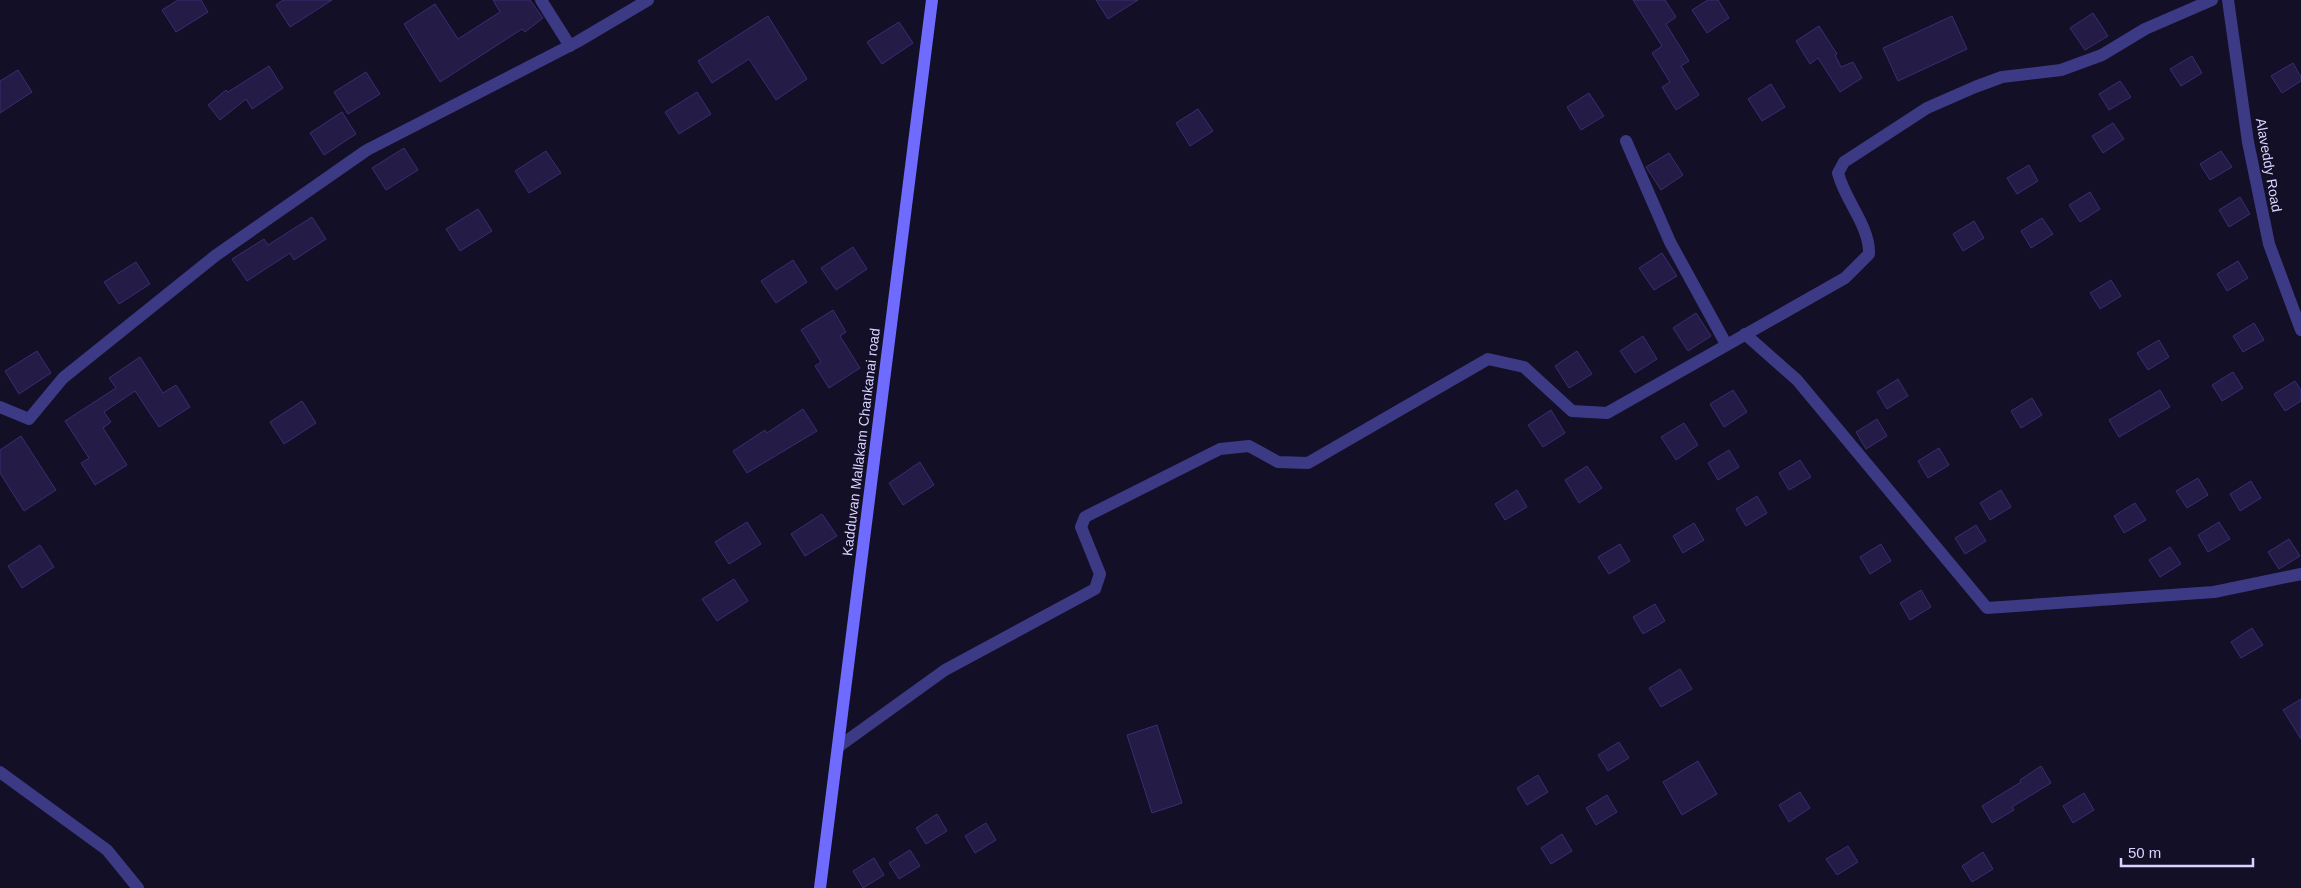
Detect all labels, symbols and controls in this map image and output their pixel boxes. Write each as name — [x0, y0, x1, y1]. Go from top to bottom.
street label: Alaveddy Road — [2253, 117, 2285, 213]
street label: Kadduvan Mallakam Chankanai road — [839, 327, 883, 557]
scale bar — [2121, 836, 2254, 868]
text: 50 m — [2128, 844, 2161, 861]

